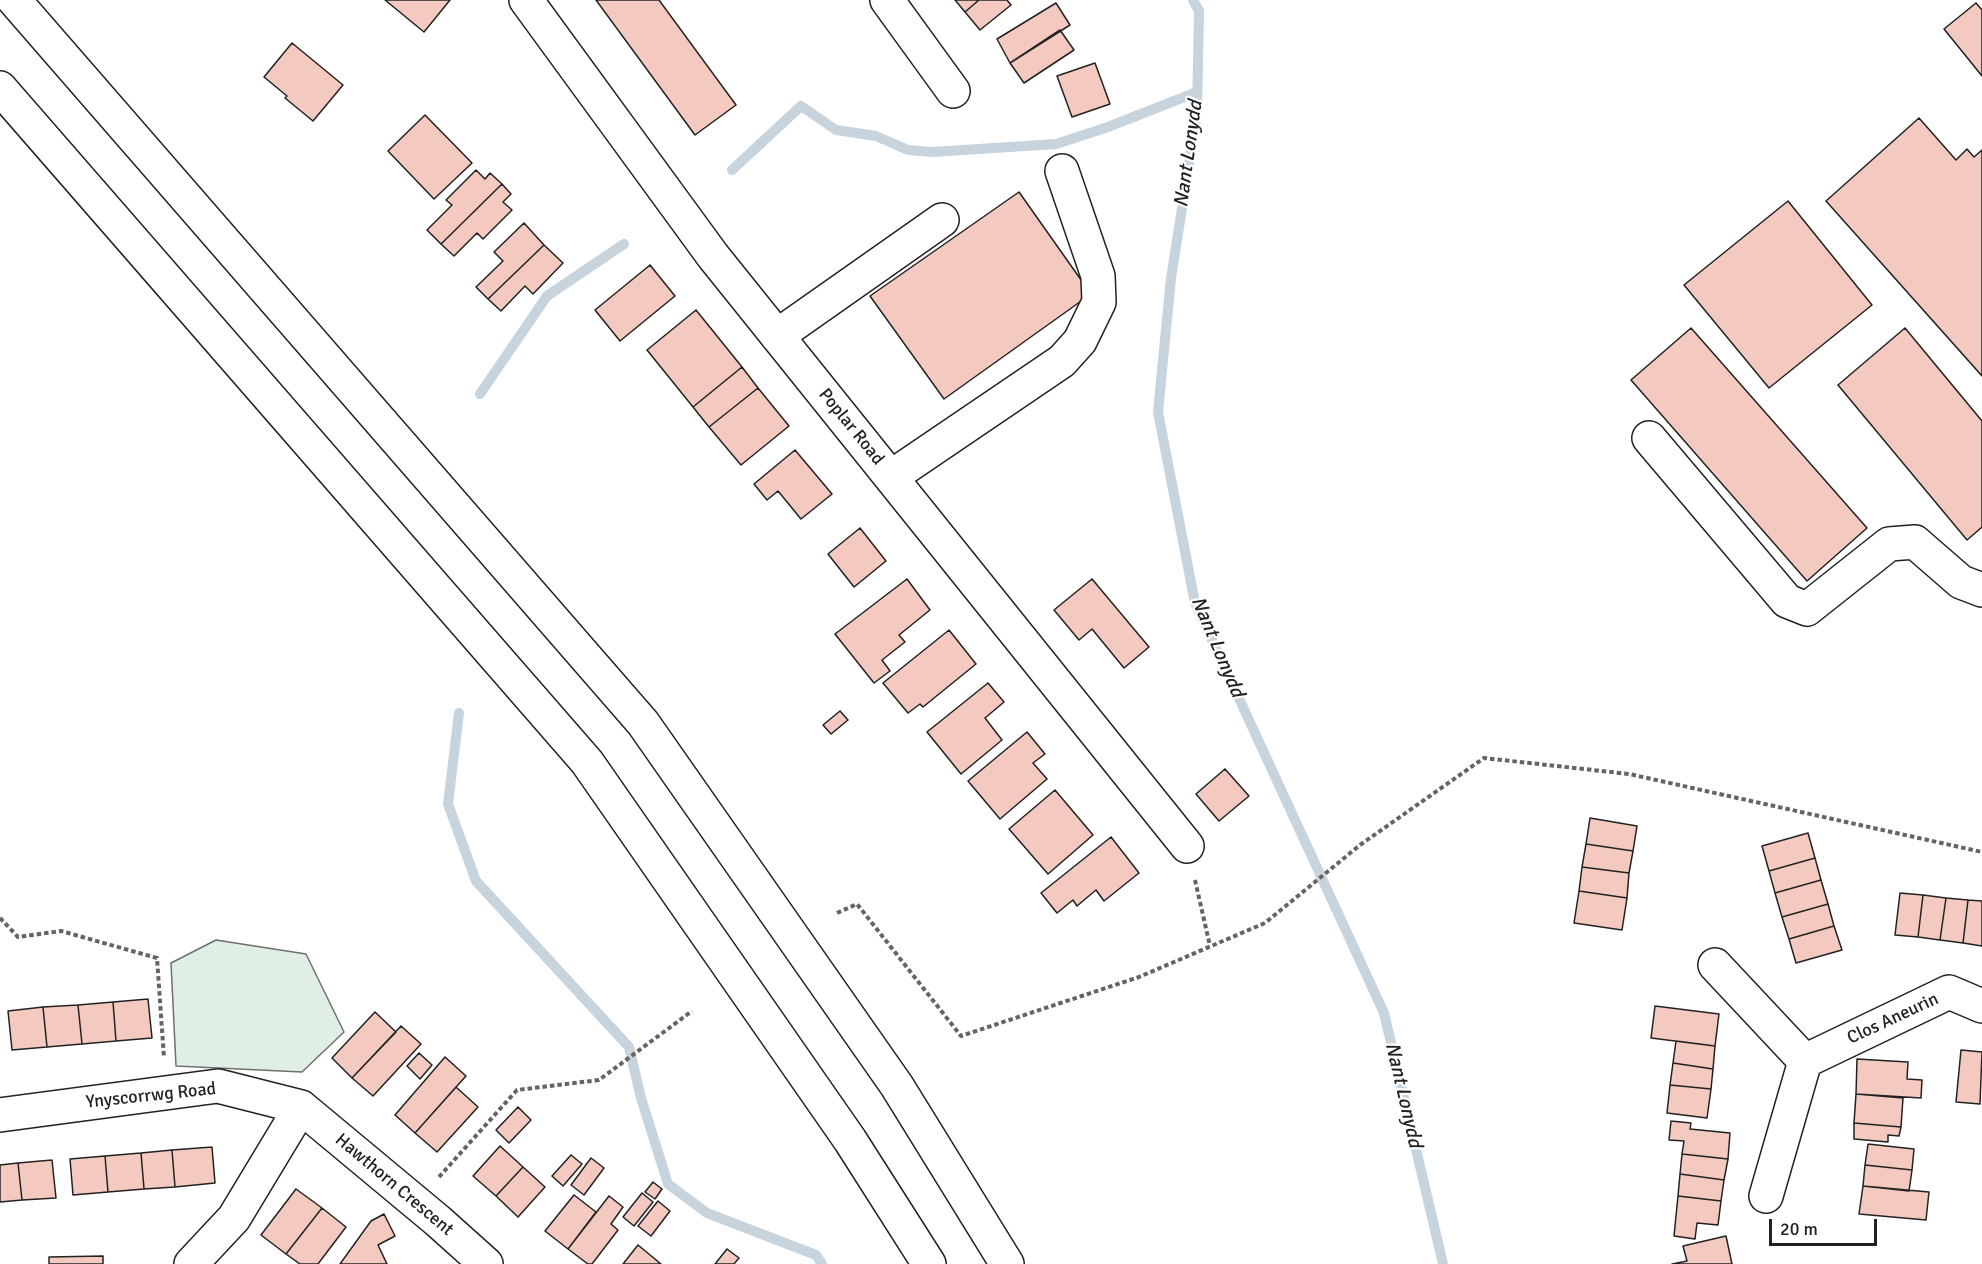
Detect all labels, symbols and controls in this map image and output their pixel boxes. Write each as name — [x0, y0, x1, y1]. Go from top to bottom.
water label: Nant Lonydd — [1170, 99, 1208, 209]
street label: Poplar Road — [814, 384, 888, 470]
water label: Nant Lonydd — [1185, 593, 1249, 701]
street label: Clos Aneurin — [1844, 988, 1942, 1050]
water label: Nant Lonydd — [1379, 1040, 1427, 1150]
street label: Ynyscorrwg Road — [85, 1078, 217, 1114]
street label: Hawthorn Crescent — [330, 1129, 458, 1241]
scale bar — [1772, 1207, 1880, 1245]
text: 20 m — [1780, 1218, 1818, 1240]

